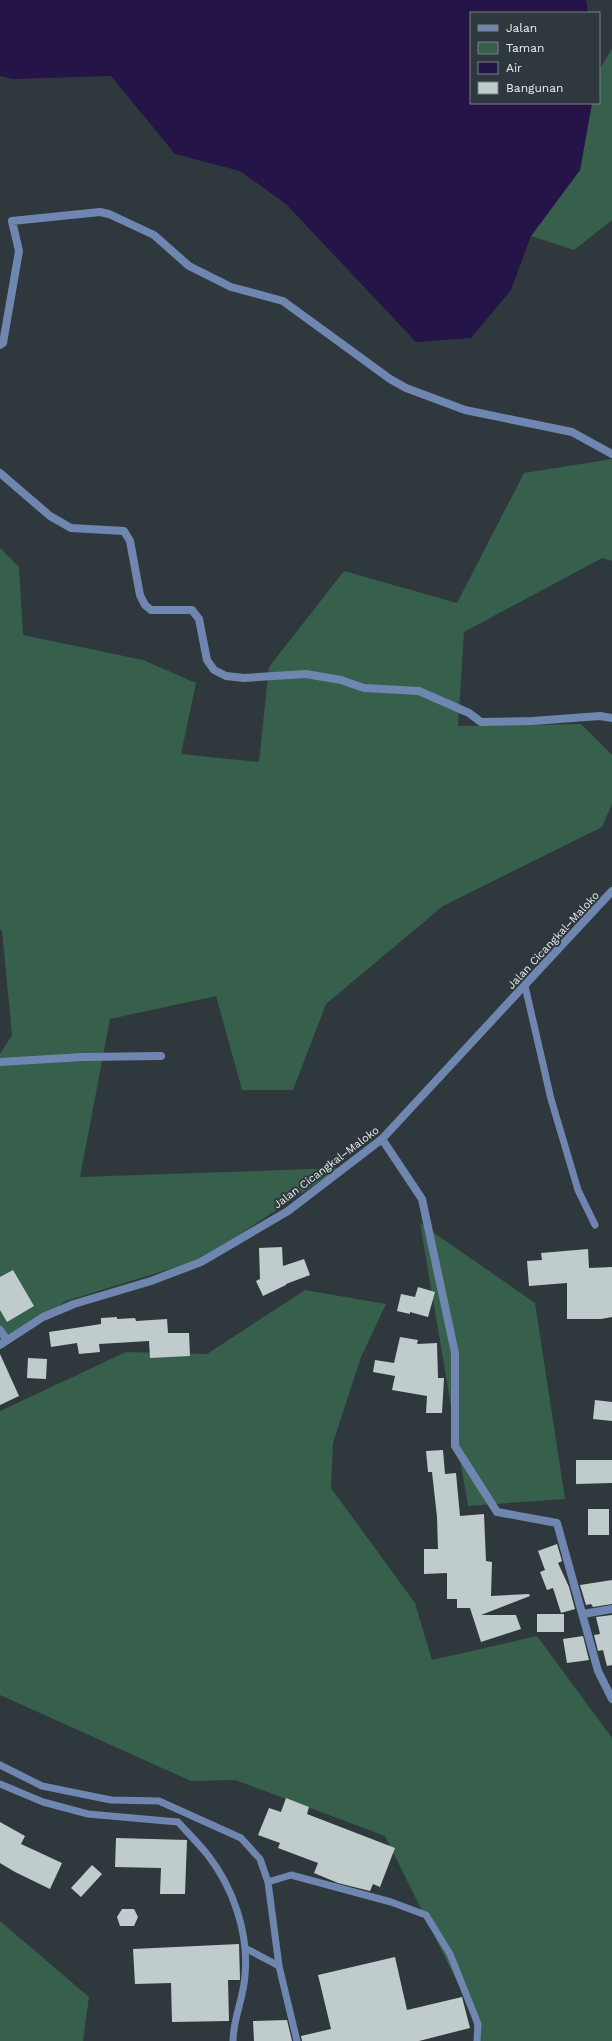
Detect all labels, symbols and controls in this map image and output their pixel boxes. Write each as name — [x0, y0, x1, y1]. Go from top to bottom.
legend — [470, 12, 600, 104]
text: Jalan — [506, 21, 537, 35]
text: Taman — [506, 41, 544, 55]
text: Air — [506, 61, 522, 75]
text: Bangunan — [506, 81, 564, 95]
street label: Jalan Cicangkal–Maloko — [505, 889, 602, 992]
street label: Jalan Cicangkal–Maloko — [271, 1123, 382, 1211]

